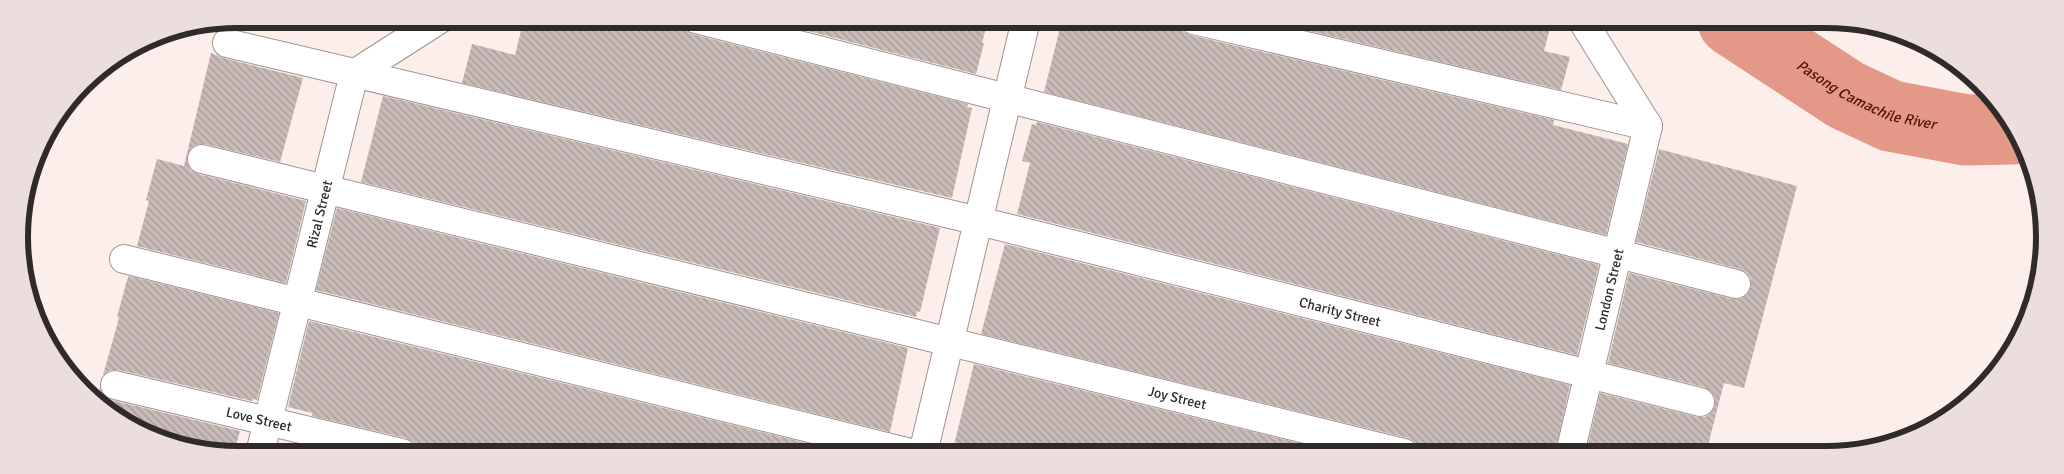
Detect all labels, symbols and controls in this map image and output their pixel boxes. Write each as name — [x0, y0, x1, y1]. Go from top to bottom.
water label: Pasong Camachile River — [1793, 56, 1940, 134]
street label: Rizal Street — [303, 179, 336, 250]
street label: London Street — [1591, 247, 1627, 332]
street label: Charity Street — [1297, 294, 1383, 331]
street label: Joy Street — [1146, 383, 1208, 413]
street label: Love Street — [224, 404, 294, 436]

